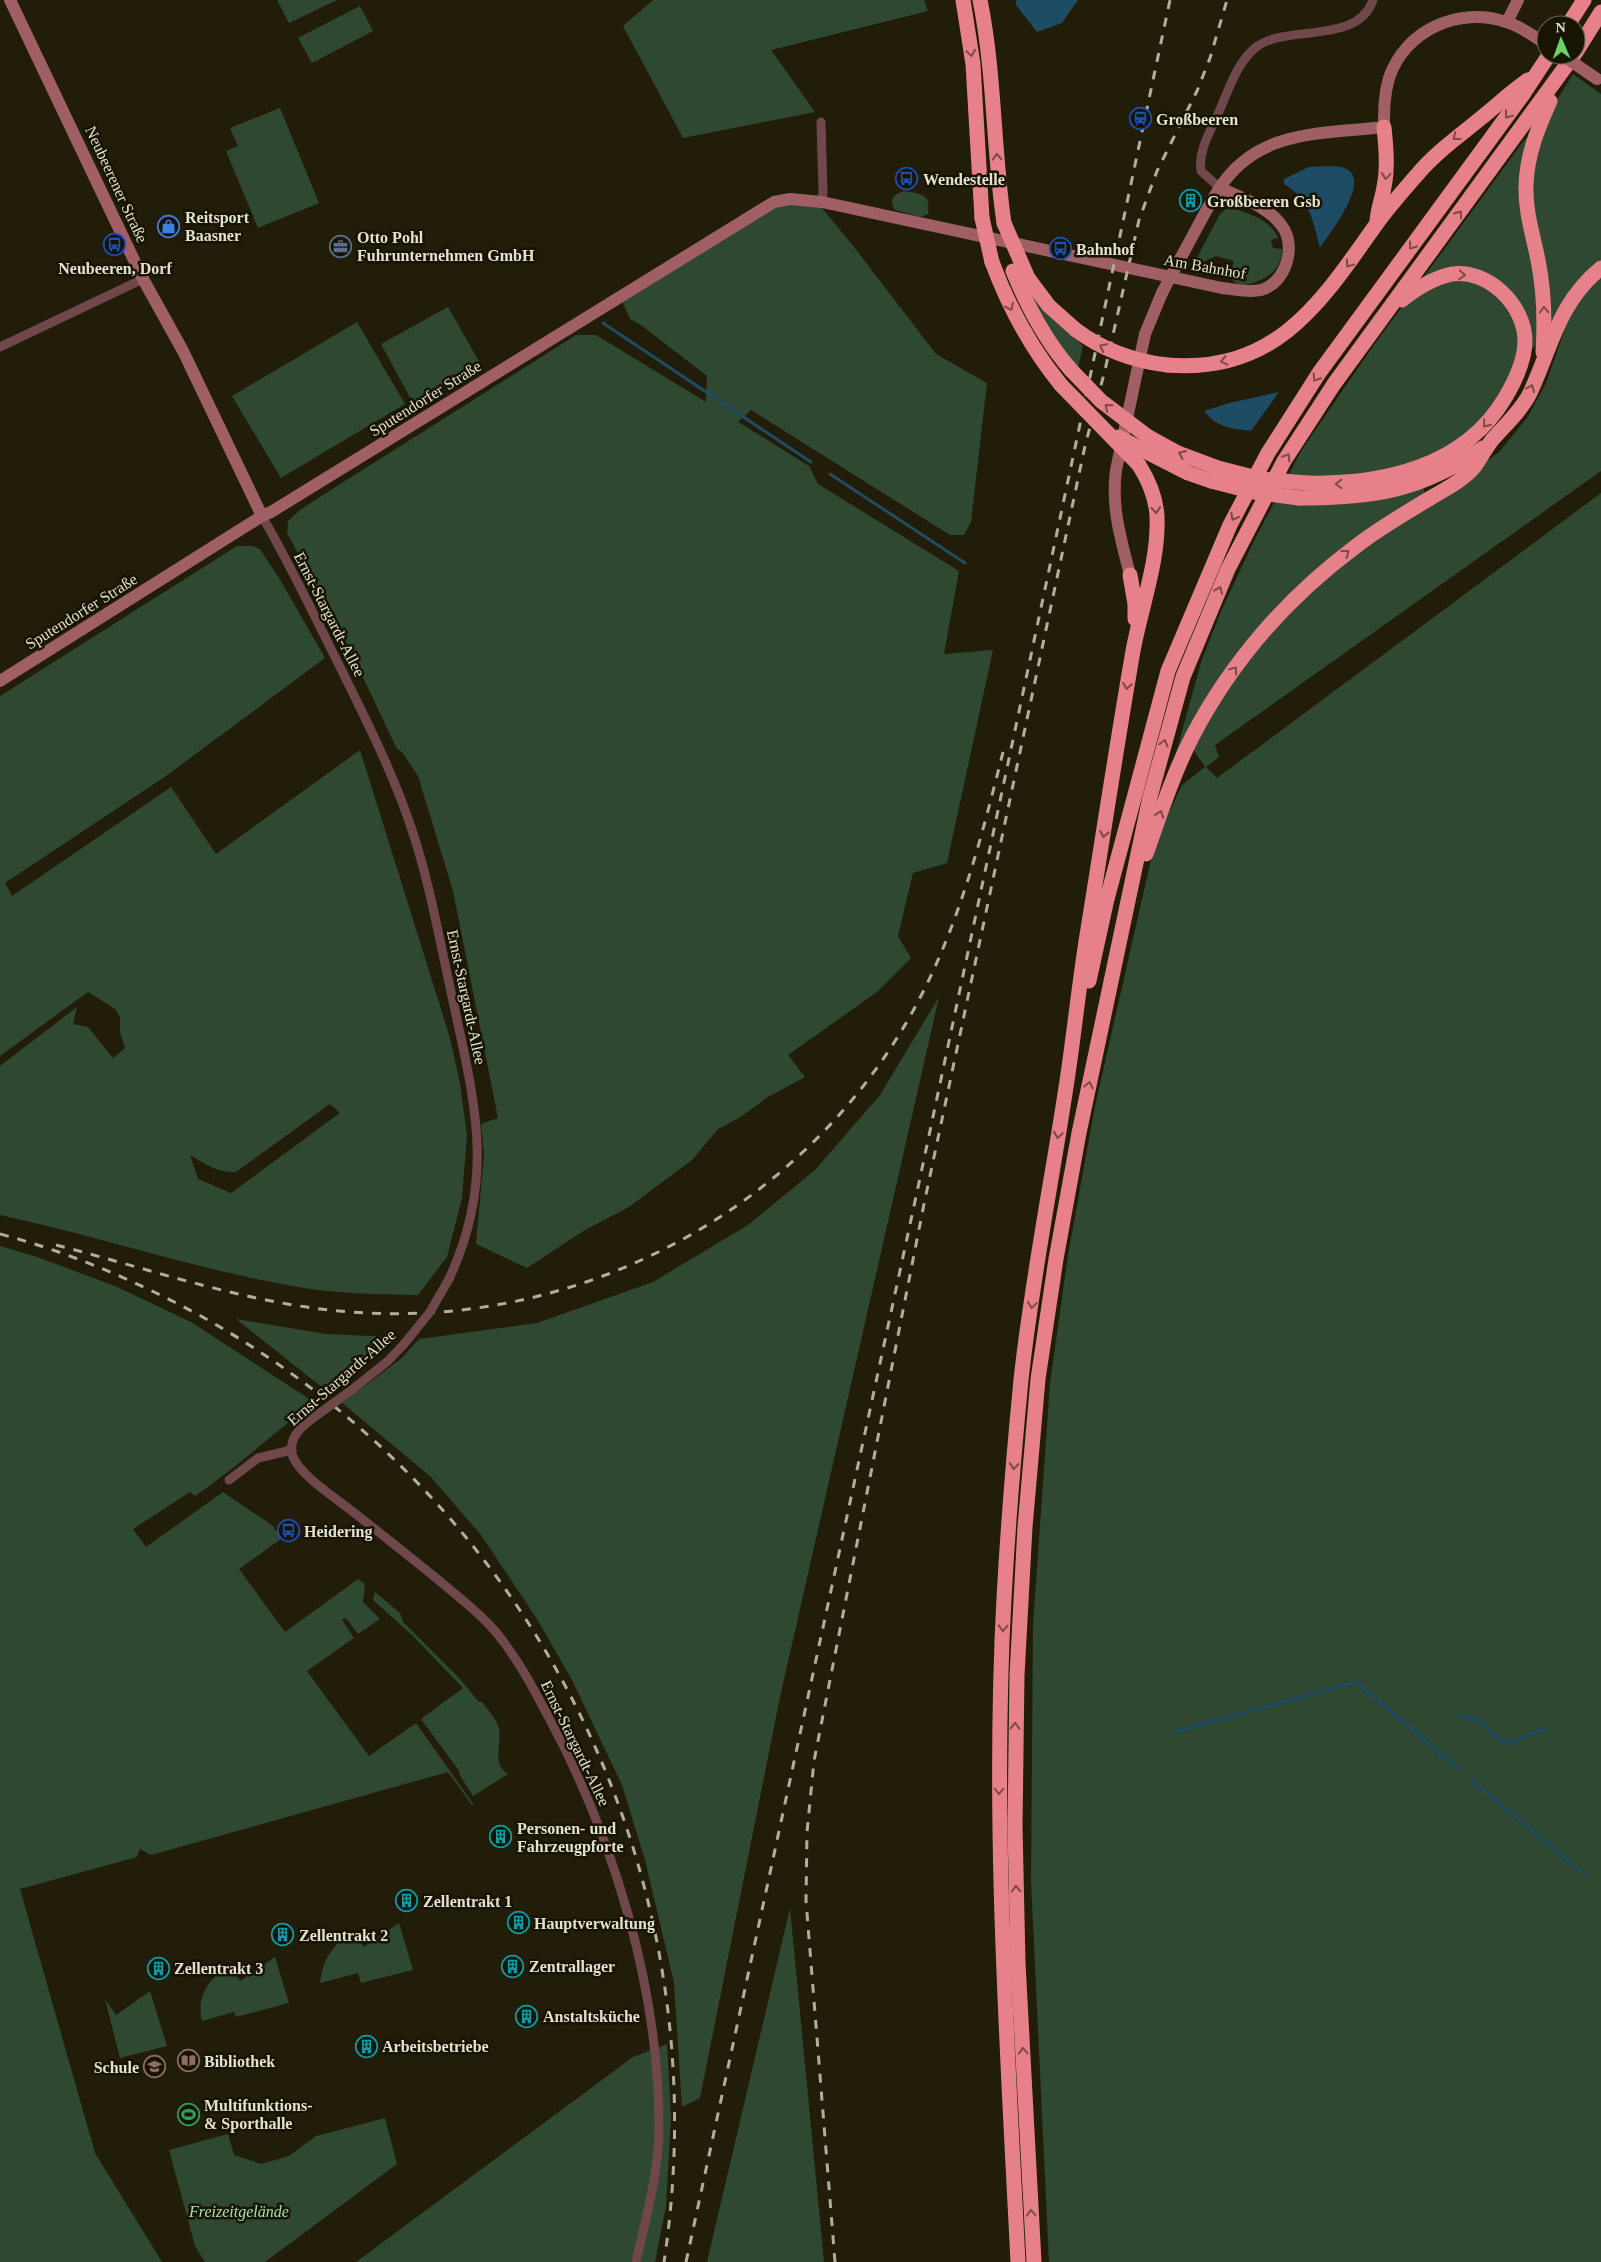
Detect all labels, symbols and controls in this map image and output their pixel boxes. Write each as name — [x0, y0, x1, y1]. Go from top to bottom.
north arrow — [1536, 15, 1586, 65]
text: N — [1555, 20, 1566, 35]
one-way arrow — [966, 49, 976, 57]
station icon: Großbeeren — [1128, 107, 1152, 131]
one-way arrow — [1505, 109, 1513, 118]
place label: Großbeeren — [1156, 111, 1238, 128]
street label: Neubeerener Straße — [82, 123, 151, 245]
one-way arrow — [1452, 131, 1462, 140]
one-way arrow — [992, 153, 1003, 161]
bus stop icon: Wendestelle — [895, 167, 919, 191]
place label: Wendestelle — [923, 171, 1005, 188]
one-way arrow — [1380, 172, 1391, 180]
building icon: Großbeeren Gsb — [1179, 189, 1203, 213]
place label: Großbeeren Gsb — [1207, 193, 1321, 210]
place label: Reitsport Baasner — [185, 209, 250, 244]
one-way arrow — [1453, 210, 1462, 220]
shop icon: Reitsport Baasner — [157, 214, 181, 238]
place label: Otto Pohl Fuhrunternehmen GmbH — [357, 229, 535, 264]
bus stop icon: Neubeeren, Dorf — [103, 232, 127, 256]
office icon: Otto Pohl Fuhrunternehmen GmbH — [329, 234, 353, 258]
bus stop icon: Bahnhof — [1048, 237, 1072, 261]
one-way arrow — [1409, 240, 1418, 250]
place label: Bahnhof — [1076, 241, 1135, 258]
street label: Am Bahnhof — [1163, 251, 1248, 282]
one-way arrow — [1346, 258, 1355, 268]
place label: Neubeeren, Dorf — [58, 260, 172, 277]
one-way arrow — [1458, 269, 1466, 280]
one-way arrow — [1004, 302, 1015, 311]
one-way arrow — [1538, 305, 1549, 313]
one-way arrow — [1100, 343, 1109, 353]
one-way arrow — [1219, 355, 1228, 366]
street label: Sputendorfer Straße — [366, 357, 485, 441]
one-way arrow — [1313, 372, 1322, 381]
one-way arrow — [1525, 384, 1536, 393]
one-way arrow — [1105, 405, 1114, 413]
one-way arrow — [1483, 418, 1491, 427]
one-way arrow — [1178, 449, 1187, 460]
one-way arrow — [1280, 453, 1290, 462]
one-way arrow — [1335, 478, 1343, 489]
one-way arrow — [1150, 507, 1161, 515]
one-way arrow — [1230, 512, 1240, 521]
street label: Ernst-Stargardt-Allee — [290, 549, 368, 680]
one-way arrow — [1340, 551, 1349, 559]
street label: Sputendorfer Straße — [22, 570, 141, 654]
one-way arrow — [1213, 586, 1223, 595]
one-way arrow — [1229, 667, 1237, 676]
one-way arrow — [1122, 682, 1132, 691]
one-way arrow — [1158, 738, 1169, 747]
one-way arrow — [1154, 811, 1164, 819]
one-way arrow — [1099, 830, 1110, 838]
street label: Ernst-Stargardt-Allee — [443, 928, 489, 1066]
one-way arrow — [1083, 1081, 1094, 1090]
one-way arrow — [1054, 1131, 1064, 1140]
one-way arrow — [1027, 1301, 1037, 1309]
street label: Ernst-Stargardt-Allee — [284, 1326, 399, 1430]
one-way arrow — [1009, 1463, 1020, 1471]
bus stop icon: Heidering — [276, 1519, 300, 1543]
place label: Heidering — [304, 1523, 372, 1541]
one-way arrow — [998, 1625, 1008, 1633]
street label: Ernst-Stargardt-Allee — [537, 1678, 613, 1809]
one-way arrow — [1010, 1722, 1021, 1730]
one-way arrow — [994, 1788, 1004, 1795]
place label: Personen- und Fahrzeugpforte — [517, 1820, 624, 1856]
building icon: Personen- und Fahrzeugpforte — [489, 1825, 513, 1849]
one-way arrow — [1011, 1884, 1022, 1892]
building icon: Zellentrakt 1 — [395, 1889, 419, 1913]
place label: Zellentrakt 1 — [423, 1893, 512, 1910]
building icon: Hauptverwaltung — [506, 1911, 530, 1935]
place label: Hauptverwaltung — [534, 1915, 655, 1933]
building icon: Zellentrakt 2 — [271, 1923, 295, 1947]
place label: Zellentrakt 2 — [299, 1927, 388, 1944]
building icon: Zentrallager — [501, 1954, 525, 1978]
building icon: Zellentrakt 3 — [146, 1956, 170, 1980]
place label: Zentrallager — [529, 1958, 615, 1976]
place label: Zellentrakt 3 — [174, 1960, 263, 1977]
building icon: Anstaltsküche — [515, 2004, 539, 2028]
place label: Anstaltsküche — [543, 2008, 640, 2025]
building icon: Arbeitsbetriebe — [354, 2034, 378, 2058]
place label: Arbeitsbetriebe — [382, 2038, 489, 2055]
one-way arrow — [1017, 2047, 1028, 2055]
library icon: Bibliothek — [176, 2049, 200, 2073]
place label: Bibliothek — [204, 2053, 275, 2070]
school or university icon: Schule — [143, 2055, 167, 2079]
place label: Schule — [94, 2059, 139, 2076]
place label: Multifunktions- & Sporthalle — [204, 2097, 312, 2133]
sports icon: Multifunktions- & Sporthalle — [176, 2102, 200, 2126]
park label: Freizeitgelände — [188, 2203, 289, 2221]
one-way arrow — [1026, 2209, 1037, 2217]

